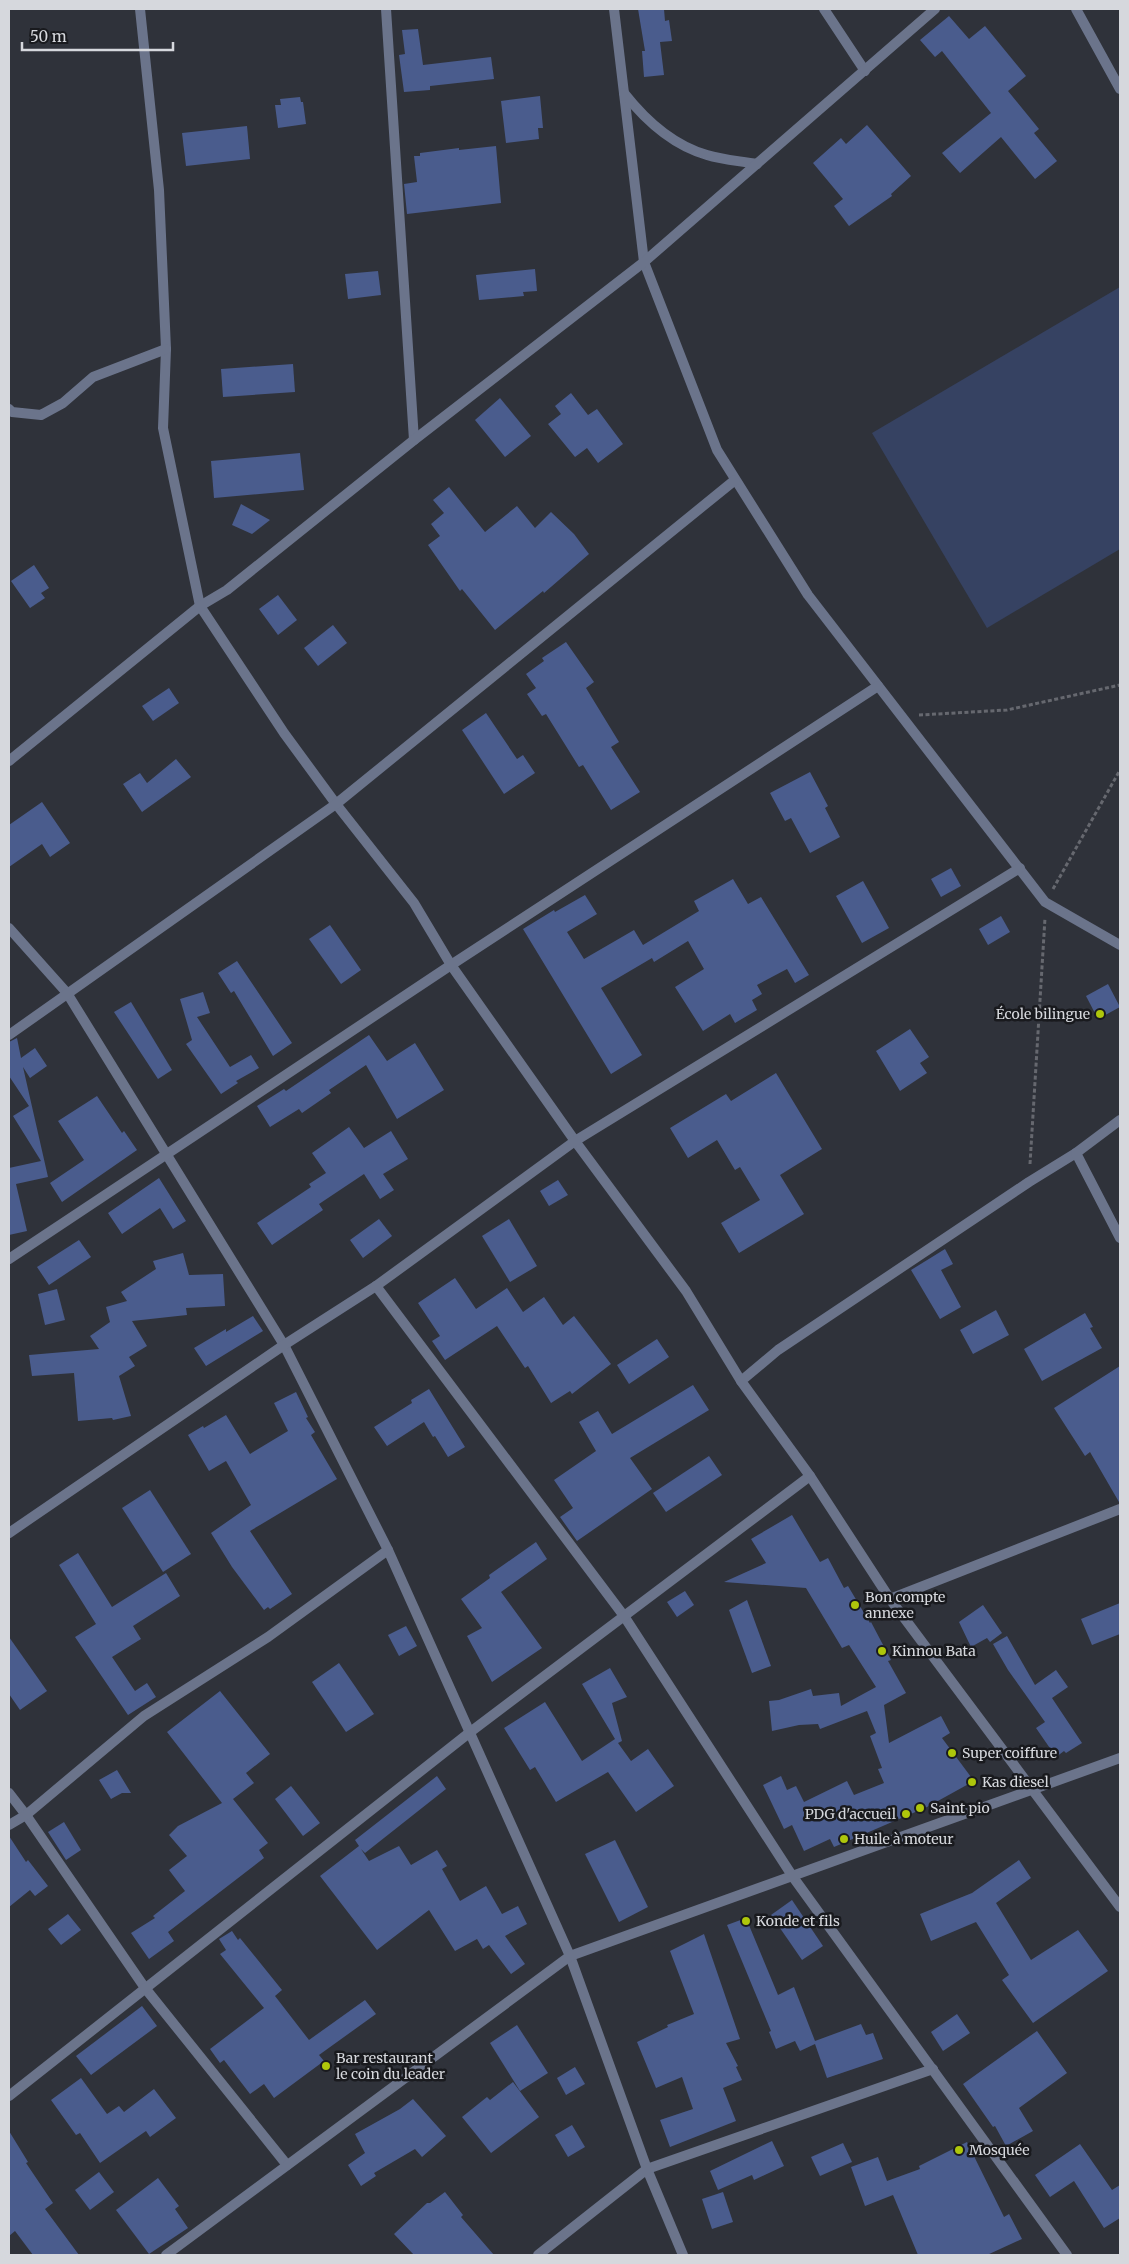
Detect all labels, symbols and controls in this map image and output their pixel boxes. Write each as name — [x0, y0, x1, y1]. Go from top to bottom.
scale bar — [22, 20, 174, 52]
text: 50 m — [30, 27, 67, 46]
place label: École bilingue — [996, 1005, 1090, 1023]
marker: École bilingue — [1094, 1008, 1106, 1020]
place label: Bon compte annexe — [865, 1588, 945, 1622]
marker: Bon compte annexe — [849, 1599, 861, 1611]
place label: Kinnou Bata — [892, 1642, 976, 1660]
marker: Kinnou Bata — [876, 1645, 888, 1657]
place label: Super coiffure — [962, 1744, 1057, 1762]
marker: Super coiffure — [946, 1747, 958, 1759]
place label: Kas diesel — [982, 1773, 1049, 1791]
marker: Kas diesel — [966, 1776, 978, 1788]
place label: Saint pio — [930, 1799, 990, 1817]
marker: Saint pio — [914, 1802, 926, 1814]
place label: PDG d'accueil — [805, 1805, 897, 1823]
marker: PDG d'accueil — [900, 1808, 912, 1820]
place label: Huile à moteur — [854, 1830, 953, 1848]
marker: Huile à moteur — [838, 1833, 850, 1845]
place label: Konde et fils — [756, 1912, 840, 1930]
marker: Konde et fils — [740, 1915, 752, 1927]
place label: Bar restaurant le coin du leader — [336, 2049, 445, 2083]
marker: Bar restaurant le coin du leader — [320, 2060, 332, 2072]
place label: Mosquée — [969, 2141, 1030, 2159]
marker: Mosquée — [953, 2144, 965, 2156]

